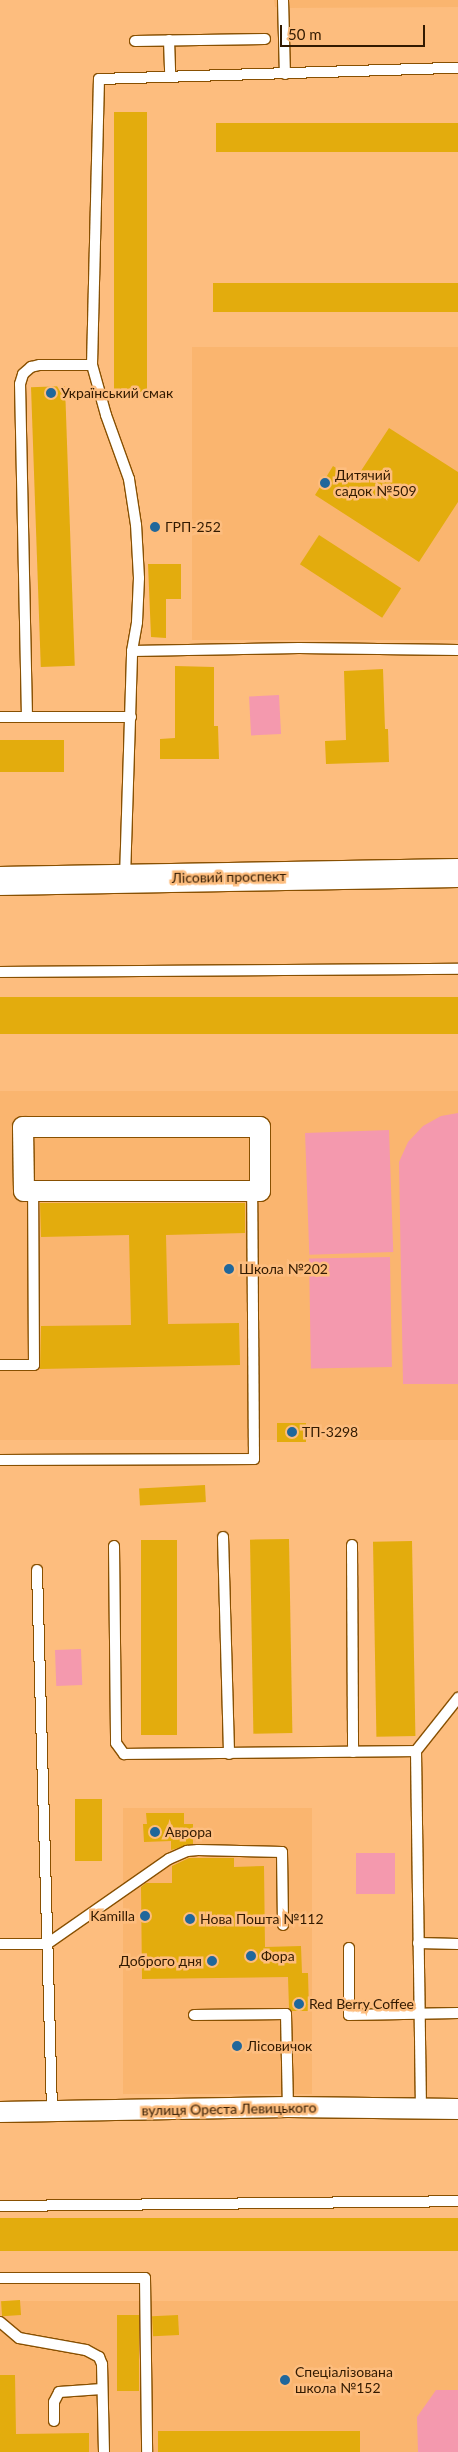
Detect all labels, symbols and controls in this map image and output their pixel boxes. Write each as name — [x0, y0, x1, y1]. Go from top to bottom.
scale bar — [283, 15, 428, 47]
text: 50 m — [288, 25, 322, 43]
place label: Український смак — [61, 385, 173, 401]
marker: Український смак — [45, 387, 57, 399]
place label: Дитячий садок №509 — [335, 467, 417, 500]
marker: Дитячий садок №509 — [319, 477, 331, 489]
place label: ГРП-252 — [165, 519, 221, 535]
marker: ГРП-252 — [149, 521, 161, 533]
street label: Лісовий проспект — [172, 868, 286, 886]
place label: Школа №202 — [239, 1261, 328, 1277]
marker: Школа №202 — [223, 1263, 235, 1275]
place label: ТП-3298 — [302, 1424, 358, 1440]
marker: ТП-3298 — [286, 1426, 298, 1438]
place label: Аврора — [165, 1824, 212, 1840]
marker: Аврора — [149, 1826, 161, 1838]
place label: Kamilla — [90, 1908, 135, 1924]
marker: Kamilla — [139, 1910, 151, 1922]
place label: Нова Пошта №112 — [200, 1911, 324, 1927]
marker: Нова Пошта №112 — [184, 1913, 196, 1925]
place label: Фора — [261, 1948, 295, 1964]
marker: Фора — [245, 1950, 257, 1962]
place label: Доброго дня — [119, 1953, 202, 1969]
marker: Доброго дня — [206, 1955, 218, 1967]
place label: Red Berry Coffee — [309, 1996, 414, 2012]
marker: Red Berry Coffee — [293, 1998, 305, 2010]
place label: Лісовичок — [247, 2038, 312, 2054]
marker: Лісовичок — [231, 2040, 243, 2052]
street label: вулиця Ореста Левицького — [141, 2099, 317, 2119]
place label: Спеціалізована школа №152 — [295, 2364, 393, 2396]
marker: Спеціалізована школа №152 — [279, 2374, 291, 2386]

